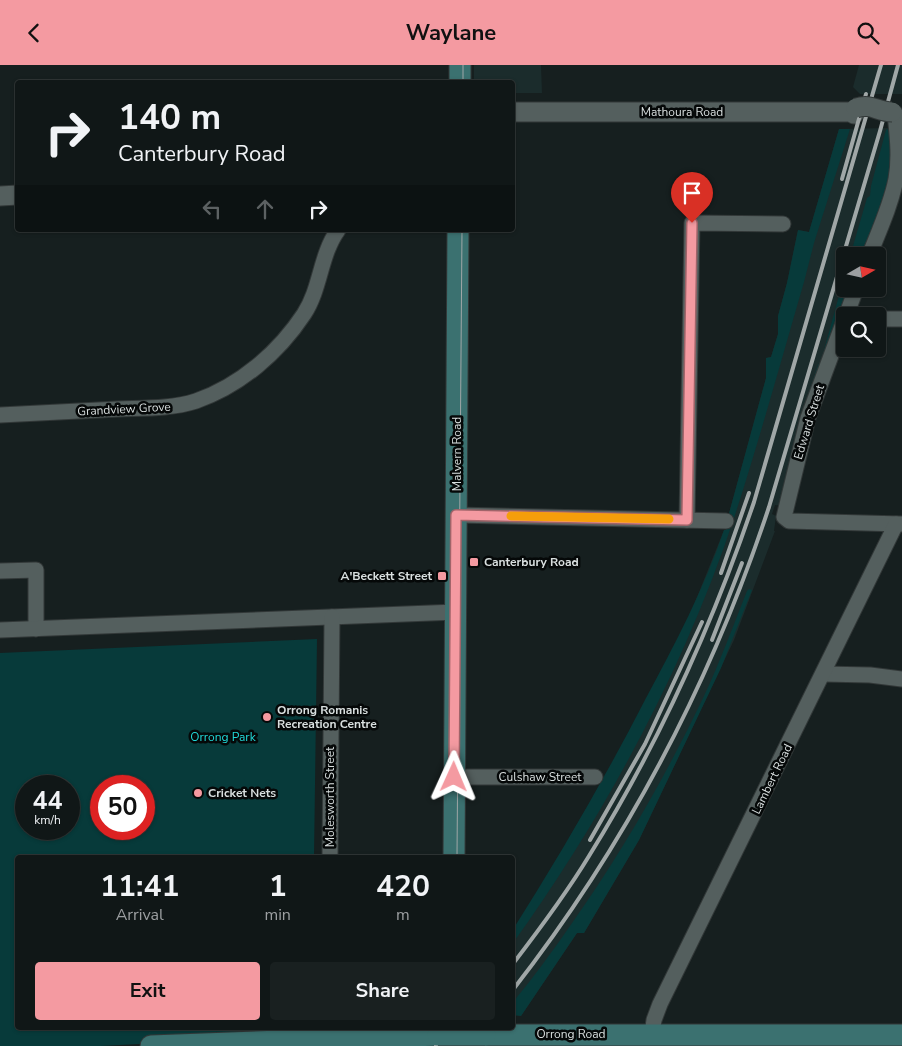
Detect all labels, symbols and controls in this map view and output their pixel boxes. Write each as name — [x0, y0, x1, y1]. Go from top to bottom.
text: Waylane — [406, 18, 496, 48]
icon: back — [20, 19, 48, 47]
icon: search — [854, 19, 882, 47]
text: 140 m — [118, 94, 221, 141]
icon: right — [35, 100, 100, 165]
street label: Mathoura Road — [641, 104, 723, 120]
text: Canterbury Road — [118, 139, 286, 169]
pin — [671, 172, 713, 223]
icon: arrive — [678, 179, 706, 207]
icon: left — [198, 195, 226, 223]
icon: ahead — [251, 195, 279, 223]
icon: right — [304, 195, 332, 223]
north arrow — [836, 247, 886, 297]
map controls — [836, 247, 886, 357]
button: search — [836, 307, 886, 357]
street label: Edward Street — [790, 382, 828, 461]
street label: Grandview Grove — [77, 399, 171, 419]
street label: Malvern Road — [449, 417, 465, 491]
place label: Canterbury Road — [484, 554, 579, 570]
marker: Canterbury Road — [468, 556, 480, 568]
place label: A'Beckett Street — [341, 568, 432, 584]
marker: A'Beckett Street — [436, 570, 448, 582]
place label: Orrong Romanis Recreation Centre — [277, 702, 377, 732]
marker: Orrong Romanis Recreation Centre — [261, 711, 273, 723]
park label: Orrong Park — [190, 729, 257, 745]
street label: Lambert Road — [748, 741, 796, 817]
street label: Molesworth Street — [322, 746, 338, 847]
position arrow — [427, 750, 479, 802]
street label: Culshaw Street — [499, 769, 582, 785]
speed limit sign: 50 — [90, 775, 155, 840]
text: 44 — [32, 784, 63, 818]
place label: Cricket Nets — [208, 785, 276, 801]
marker: Cricket Nets — [192, 787, 204, 799]
text: km/h — [34, 812, 61, 828]
text: 11:41 — [100, 866, 179, 907]
text: 1 — [269, 866, 287, 907]
text: 420 — [376, 866, 430, 907]
text: Arrival — [116, 904, 164, 926]
text: min — [264, 904, 291, 926]
text: m — [396, 904, 410, 926]
button: Exit — [35, 962, 260, 1020]
button: Share — [270, 962, 495, 1020]
street label: Orrong Road — [536, 1026, 606, 1042]

